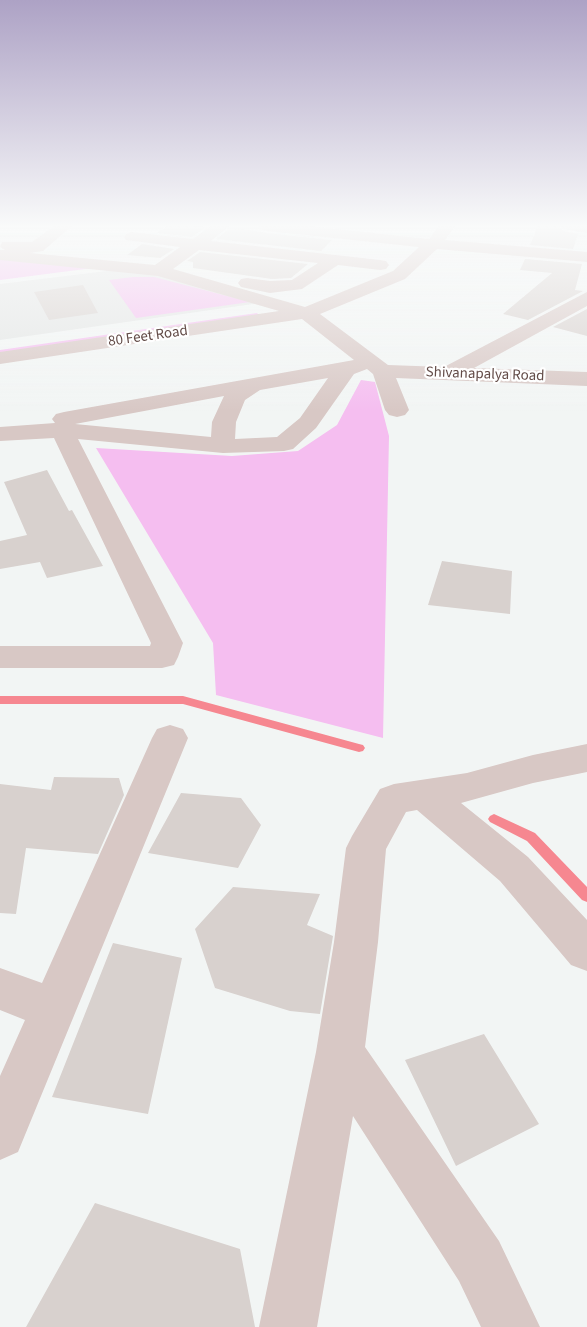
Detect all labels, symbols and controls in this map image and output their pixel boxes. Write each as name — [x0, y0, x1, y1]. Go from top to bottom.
street label: 80 Feet Road — [107, 323, 189, 351]
street label: Shivanapalya Road — [425, 364, 545, 386]

